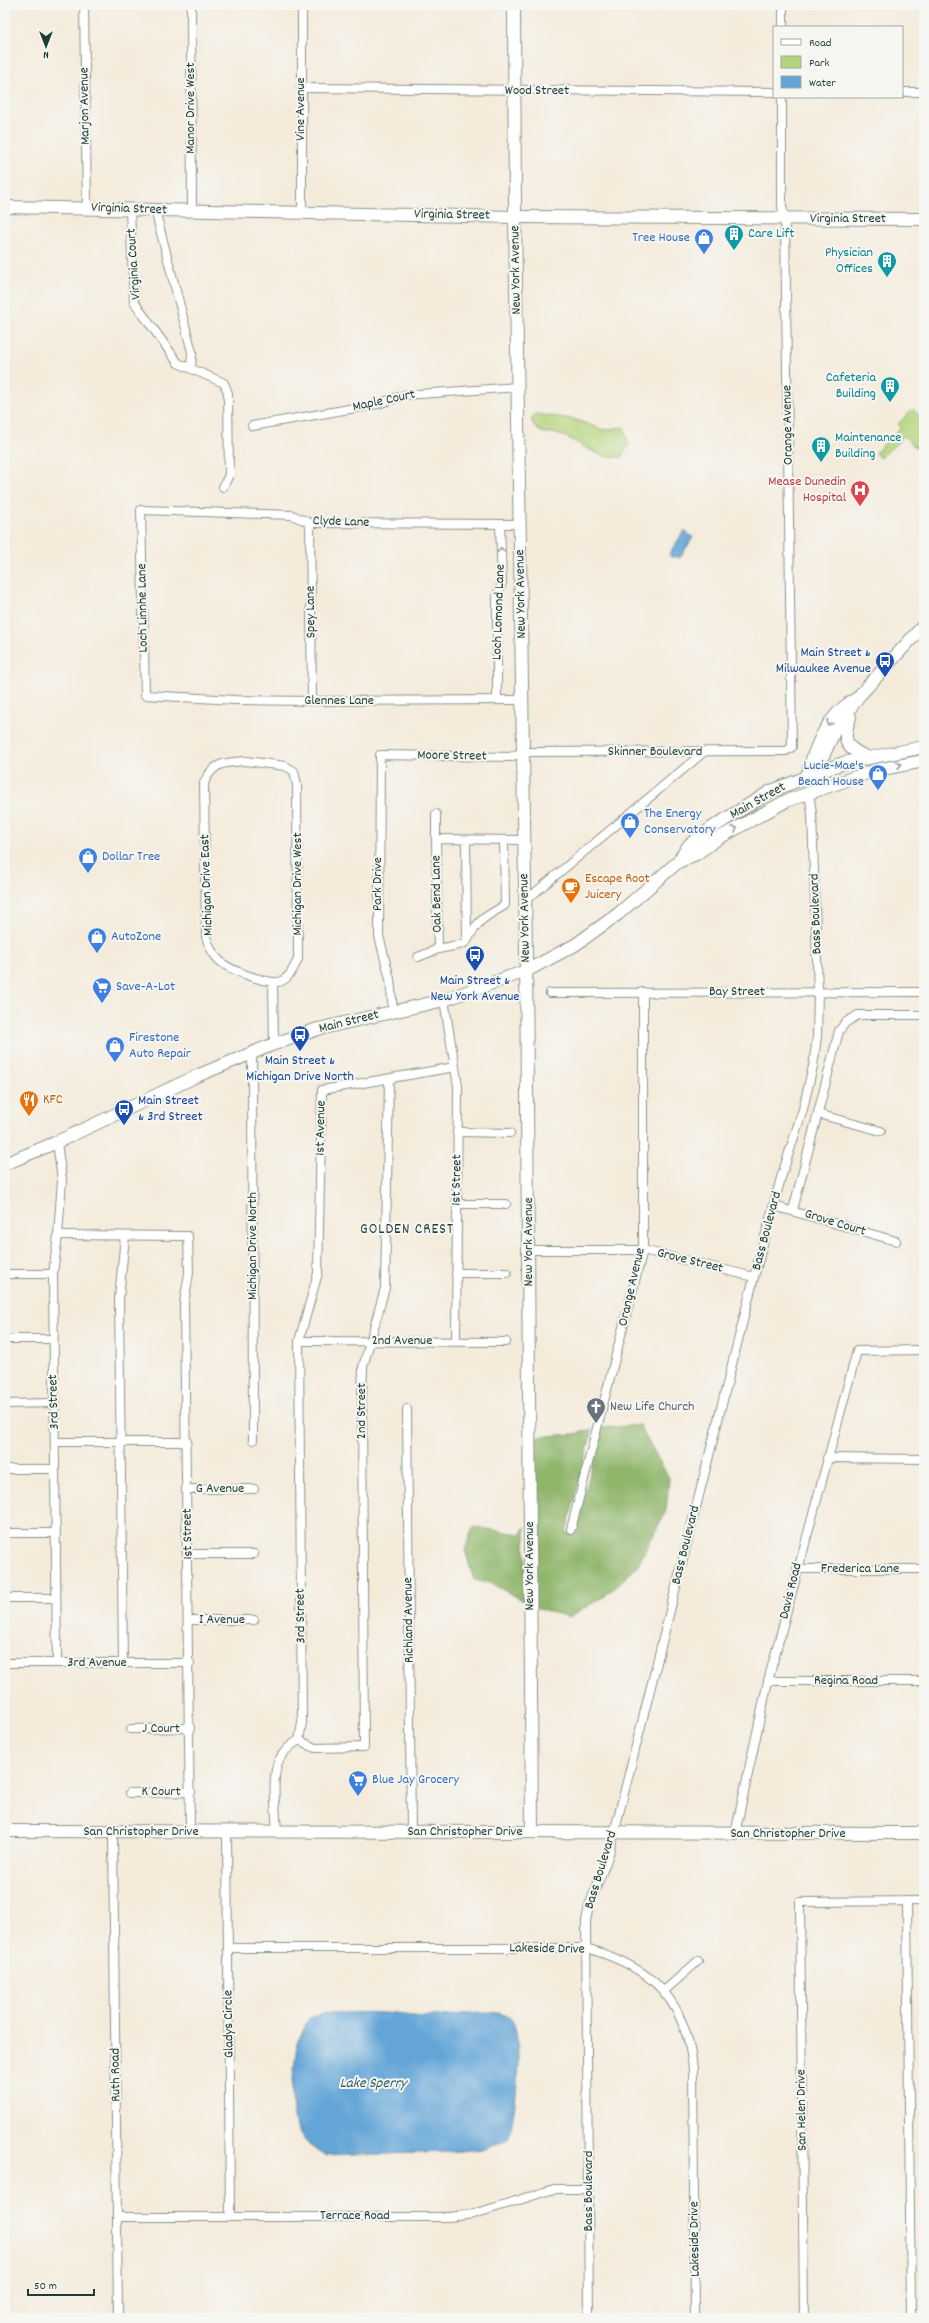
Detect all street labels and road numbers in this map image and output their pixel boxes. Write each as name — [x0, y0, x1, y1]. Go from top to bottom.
street label: Manor Drive West — [181, 62, 201, 154]
street label: Marjon Avenue — [74, 67, 96, 145]
street label: Vine Avenue — [291, 77, 311, 141]
street label: Wood Street — [505, 81, 569, 101]
street label: Virginia Street — [91, 198, 167, 220]
street label: Virginia Street — [414, 204, 490, 226]
street label: Virginia Street — [810, 209, 886, 229]
street label: New York Avenue — [505, 225, 527, 315]
street label: Virginia Court — [122, 228, 146, 300]
street label: Maple Court — [351, 385, 417, 417]
street label: Orange Avenue — [777, 385, 799, 465]
street label: Clyde Lane — [312, 511, 370, 533]
street label: New York Avenue — [510, 549, 532, 639]
street label: Loch Linnhe Lane — [132, 563, 154, 653]
street label: Loch Lomond Lane — [487, 564, 511, 660]
street label: Spey Lane — [301, 586, 321, 638]
street label: Glennes Lane — [304, 691, 374, 711]
street label: Skinner Boulevard — [608, 742, 702, 762]
street label: Moore Street — [417, 745, 487, 767]
street label: Main Street — [726, 777, 790, 825]
street label: Michigan Drive West — [288, 832, 308, 936]
street label: Michigan Drive East — [195, 834, 219, 936]
street label: Oak Bend Lane — [426, 855, 448, 933]
street label: Park Drive — [368, 857, 388, 911]
street label: New York Avenue — [514, 873, 536, 963]
street label: Bass Boulevard — [805, 873, 827, 955]
street label: Bay Street — [709, 982, 765, 1002]
street label: Main Street — [317, 1005, 381, 1039]
street label: 1st Avenue — [311, 1100, 331, 1156]
street label: 1st Street — [447, 1154, 467, 1206]
street label: Bass Boulevard — [747, 1189, 787, 1273]
street label: Michigan Drive North — [243, 1192, 263, 1300]
street label: New York Avenue — [519, 1197, 539, 1287]
street label: Grove Court — [802, 1204, 868, 1242]
street label: Grove Street — [655, 1243, 725, 1279]
street label: Orange Avenue — [613, 1246, 651, 1328]
street label: 2nd Avenue — [372, 1331, 432, 1351]
street label: 3rd Street — [43, 1374, 65, 1430]
street label: 2nd Street — [352, 1383, 372, 1439]
street label: G Avenue — [196, 1479, 244, 1499]
street label: Bass Boulevard — [667, 1503, 705, 1587]
street label: 1st Street — [178, 1508, 198, 1560]
street label: New York Avenue — [520, 1521, 540, 1611]
street label: Frederica Lane — [821, 1559, 899, 1579]
street label: Davis Road — [774, 1561, 808, 1621]
street label: Richland Avenue — [398, 1577, 420, 1663]
street label: 3rd Street — [291, 1588, 311, 1644]
street label: I Avenue — [199, 1610, 245, 1630]
street label: 3rd Avenue — [67, 1653, 127, 1673]
street label: Regina Road — [814, 1671, 878, 1691]
street label: J Court — [142, 1719, 180, 1739]
street label: K Court — [141, 1782, 181, 1802]
street label: San Christopher Drive — [83, 1822, 199, 1842]
street label: San Christopher Drive — [407, 1822, 523, 1842]
street label: San Christopher Drive — [730, 1824, 846, 1844]
street label: Bass Boulevard — [580, 1828, 622, 1912]
street label: Lakeside Drive — [509, 1938, 585, 1960]
street label: Gladys Circle — [218, 1990, 240, 2058]
street label: Ruth Road — [106, 2048, 126, 2102]
street label: San Helen Drive — [791, 2069, 813, 2151]
street label: Bass Boulevard — [579, 2151, 599, 2231]
street label: Lakeside Drive — [684, 2201, 706, 2277]
street label: Terrace Road — [320, 2206, 390, 2226]

